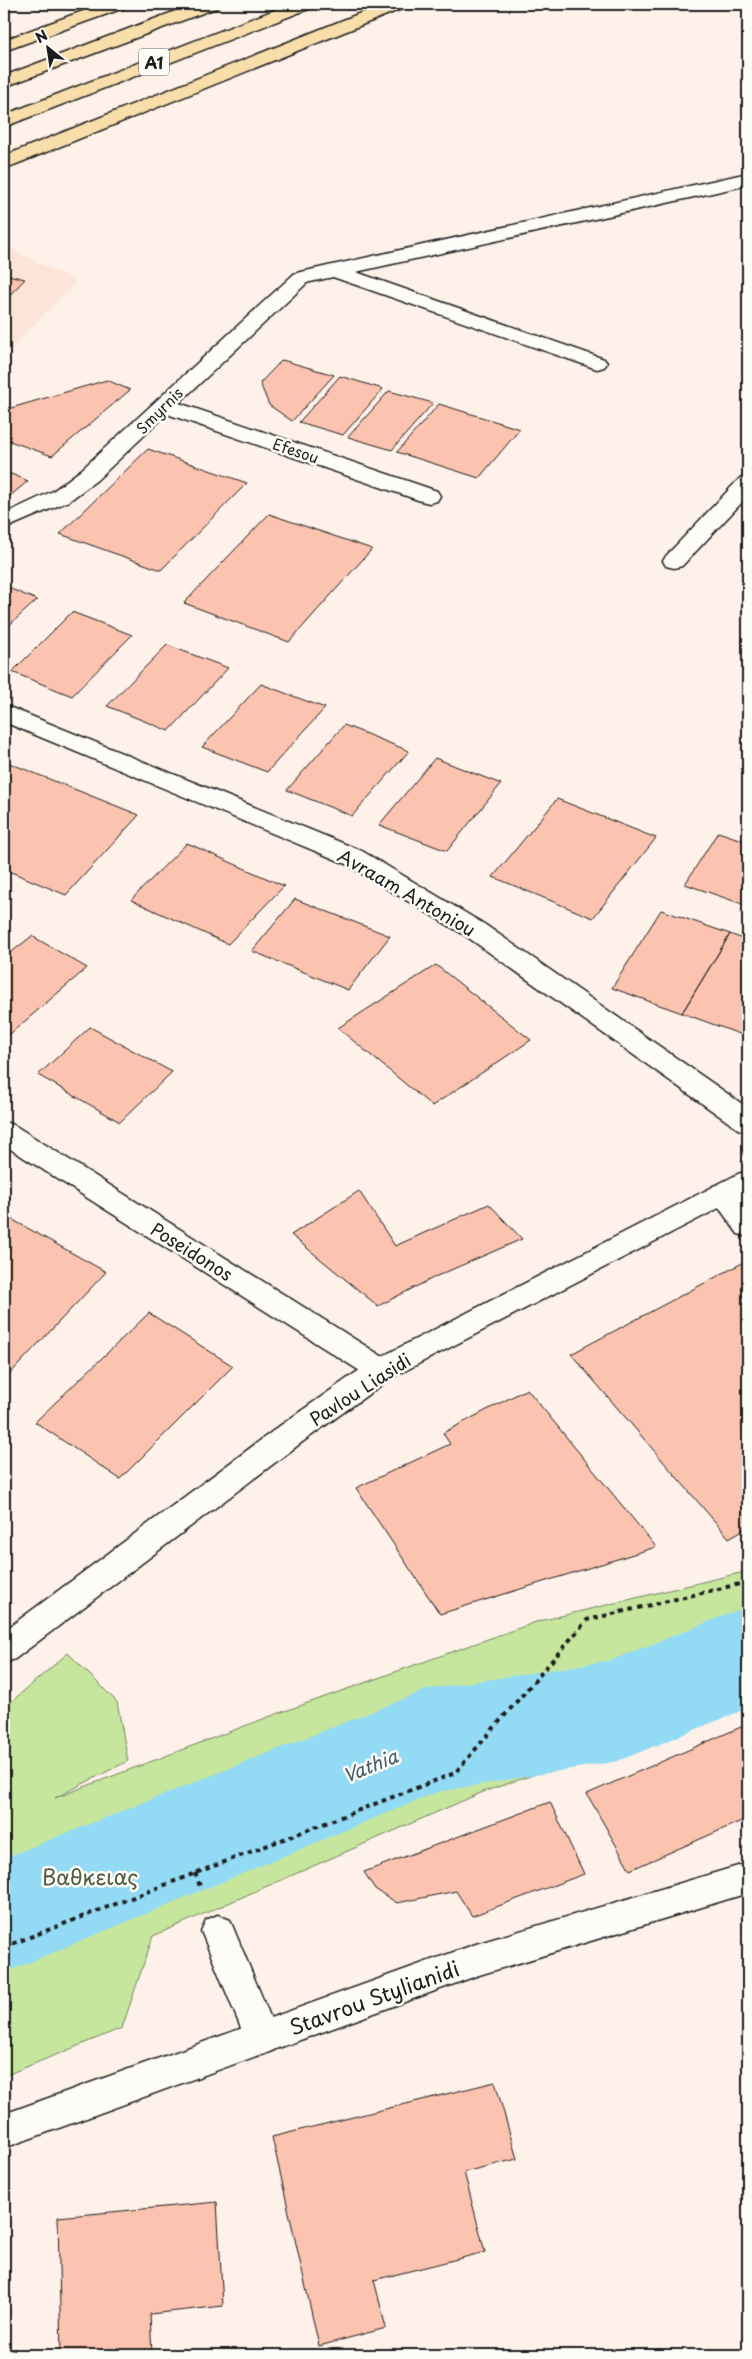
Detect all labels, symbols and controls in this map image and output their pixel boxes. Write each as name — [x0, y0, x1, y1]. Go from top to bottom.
north arrow — [22, 22, 72, 72]
text: N — [31, 24, 51, 48]
road number: A1 — [139, 48, 169, 76]
street label: Smyrnis — [130, 381, 188, 439]
street label: Efesou — [270, 431, 322, 469]
street label: Avraam Antoniou — [333, 842, 481, 942]
street label: Poseidonos — [146, 1215, 238, 1287]
street label: Pavlou Liasidi — [304, 1346, 416, 1432]
water label: Vathia — [338, 1741, 403, 1789]
park label: Βαθκειας — [42, 1860, 138, 1892]
street label: Stavrou Stylianidi — [285, 1951, 463, 2043]

